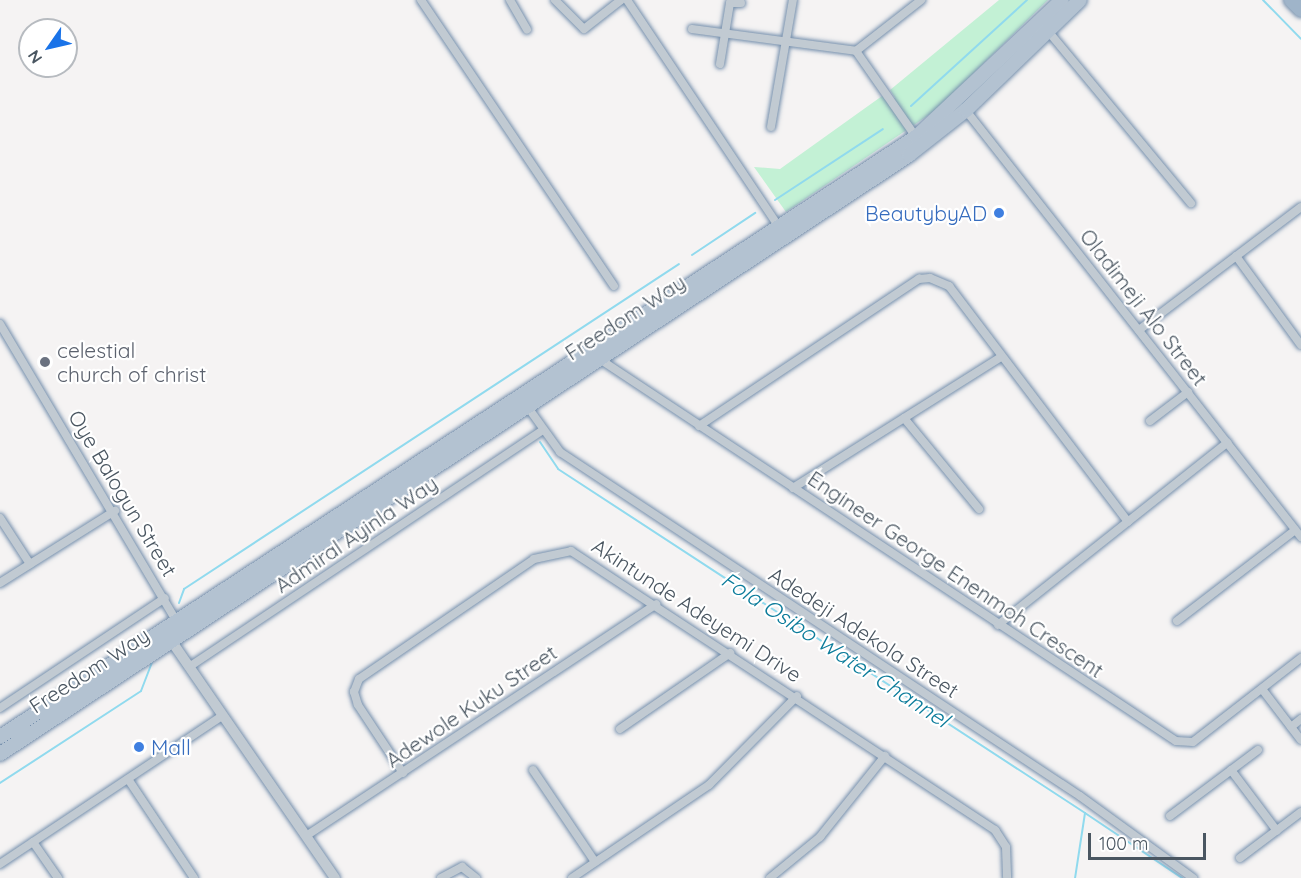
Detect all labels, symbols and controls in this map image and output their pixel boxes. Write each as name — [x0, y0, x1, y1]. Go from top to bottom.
north arrow — [18, 18, 78, 78]
text: N — [23, 46, 46, 67]
place label: BeautybyAD — [865, 200, 987, 226]
marker: BeautybyAD — [992, 206, 1006, 220]
street label: Oladimeji Alo Street — [1075, 224, 1213, 390]
street label: Freedom Way — [560, 269, 690, 365]
place label: celestial church of christ — [57, 337, 206, 387]
marker: celestial church of christ — [38, 355, 52, 369]
street label: Oye Balogun Street — [63, 405, 183, 581]
street label: Engineer George Enenmoh Crescent — [803, 465, 1109, 683]
street label: Admiral Ayinla Way — [270, 470, 442, 598]
street label: Akintunde Adeyemi Drive — [588, 533, 806, 687]
street label: Adedeji Adekola Street — [764, 561, 964, 703]
water label: Fola Osibo Water Channel — [716, 566, 954, 734]
street label: Freedom Way — [24, 622, 154, 718]
street label: Adewole Kuku Street — [381, 639, 561, 773]
place label: Mall — [151, 734, 191, 760]
marker: Mall — [132, 740, 146, 754]
scale bar — [1091, 821, 1210, 859]
text: 100 m — [1099, 832, 1148, 855]

